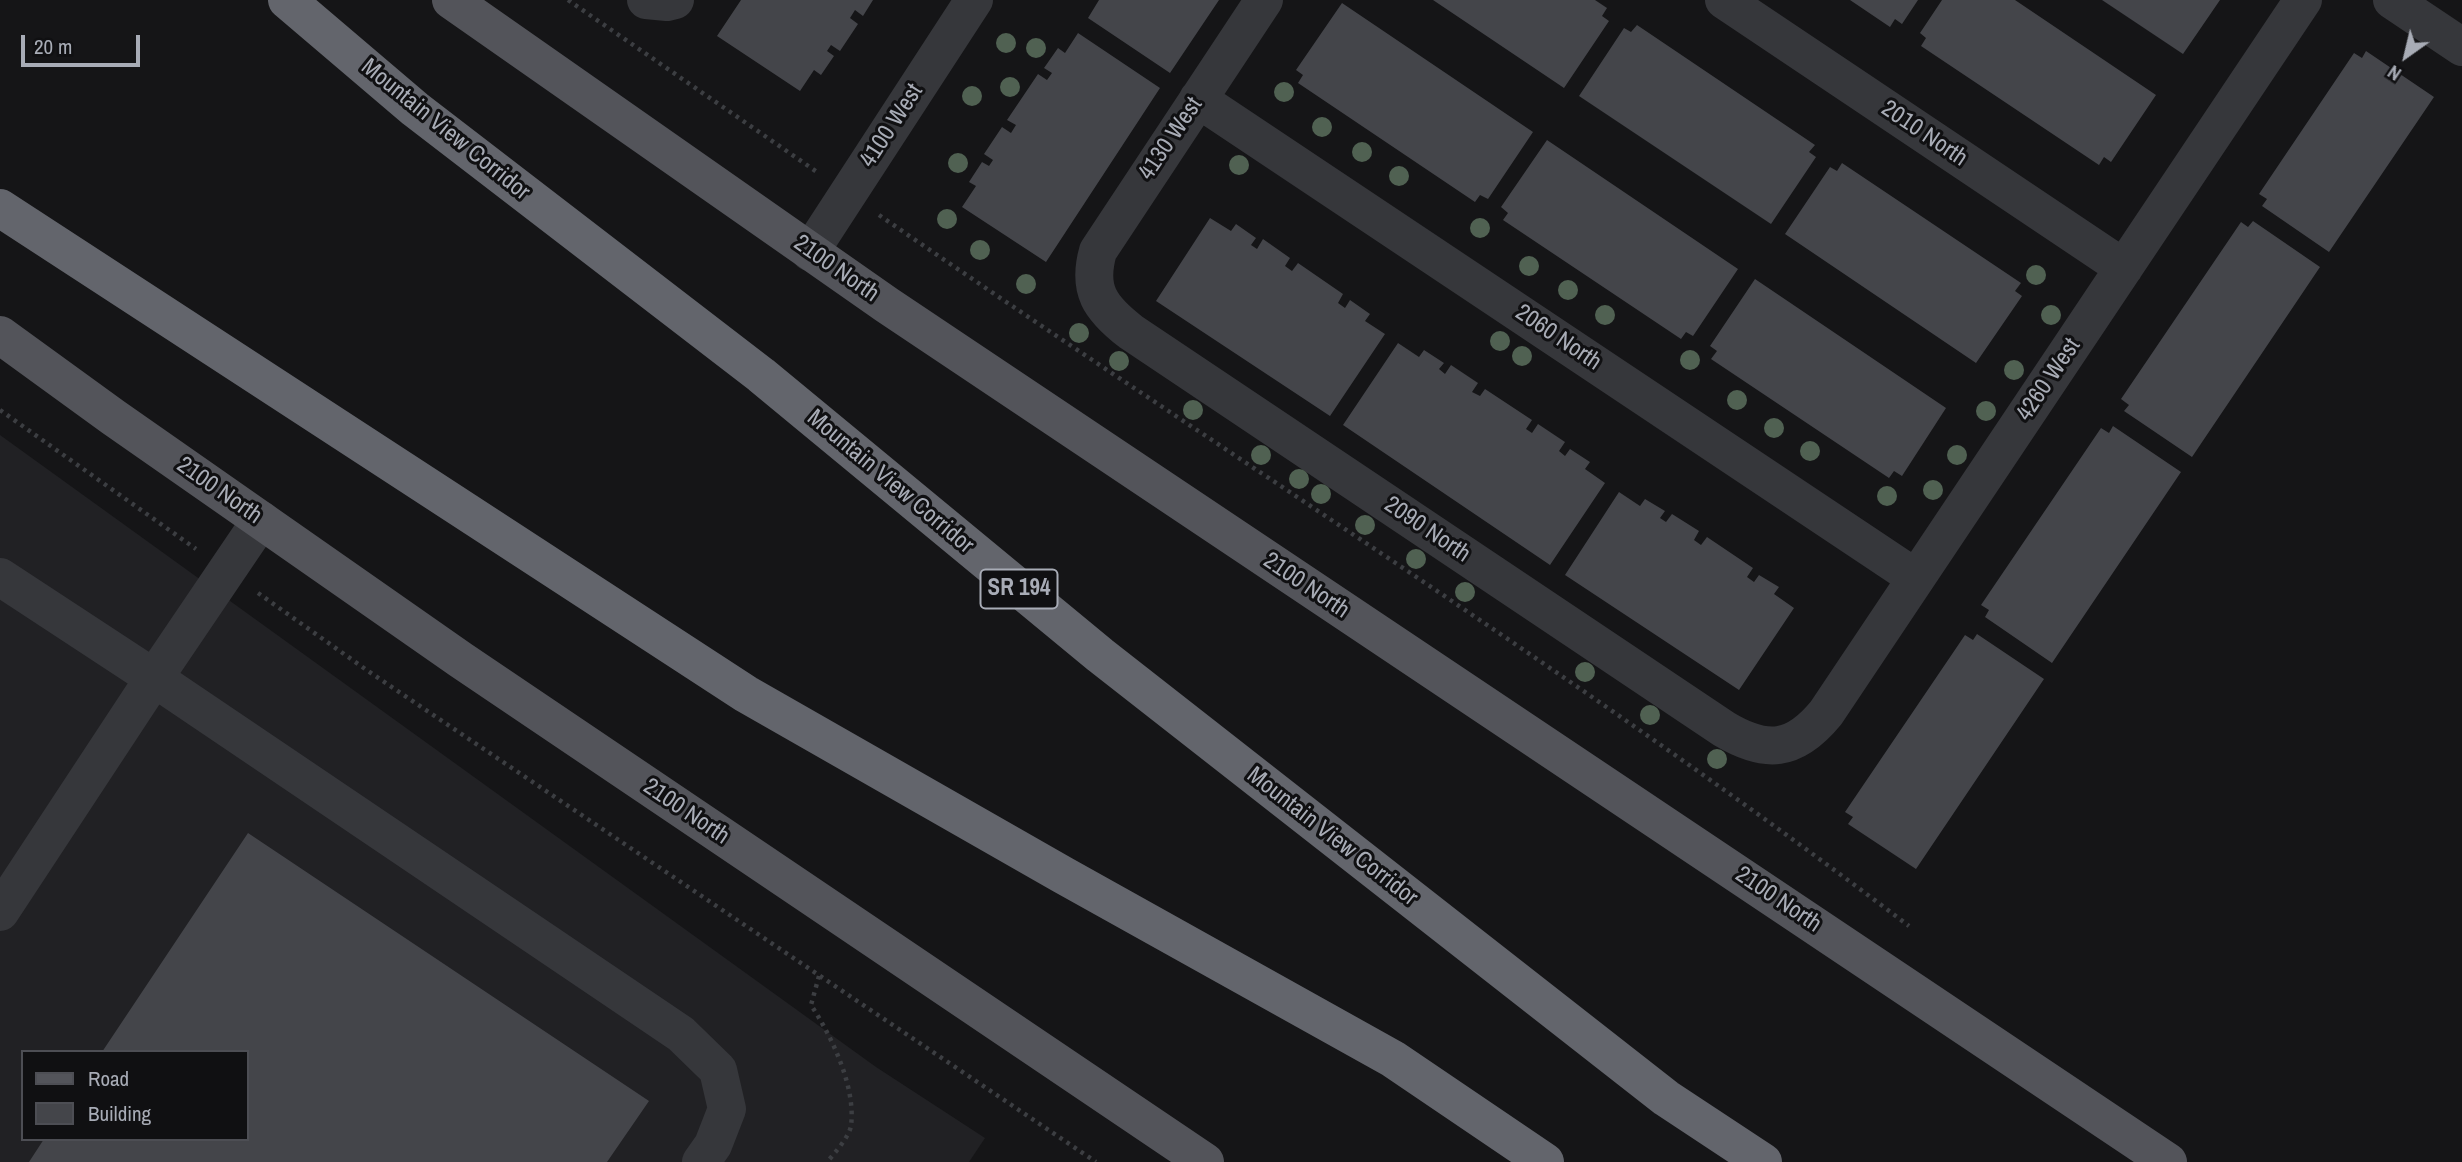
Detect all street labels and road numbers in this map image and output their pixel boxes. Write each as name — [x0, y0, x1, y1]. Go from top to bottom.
street label: Mountain View Corridor — [355, 53, 535, 207]
street label: 4100 West — [854, 79, 930, 173]
street label: 4130 West — [1133, 92, 1209, 186]
street label: 2010 North — [1876, 95, 1972, 173]
street label: 2100 North — [788, 229, 884, 309]
street label: 2060 North — [1510, 299, 1606, 377]
street label: 4260 West — [2011, 333, 2087, 427]
street label: Mountain View Corridor — [801, 404, 979, 560]
street label: 2100 North — [171, 451, 267, 531]
street label: 2090 North — [1379, 491, 1475, 569]
street label: 2100 North — [1258, 547, 1354, 625]
road number: SR 194 — [981, 569, 1058, 608]
street label: Mountain View Corridor — [1241, 761, 1423, 913]
street label: 2100 North — [638, 773, 734, 851]
street label: 2100 North — [1730, 861, 1826, 939]

